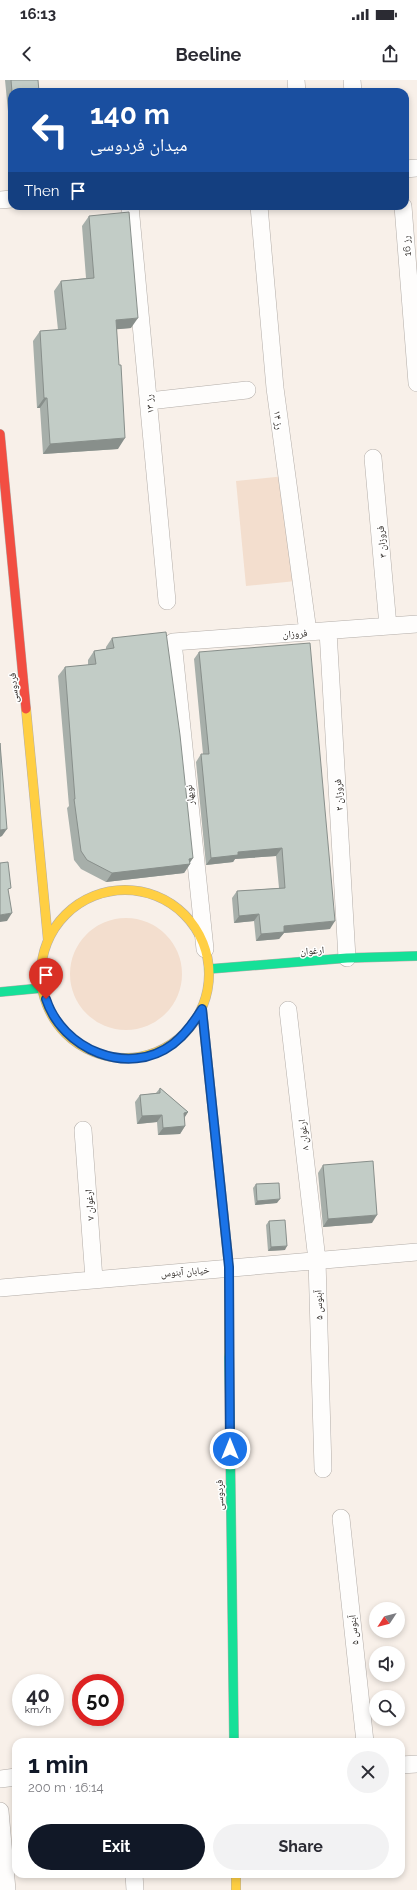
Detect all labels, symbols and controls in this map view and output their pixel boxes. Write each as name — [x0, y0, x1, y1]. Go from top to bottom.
text: 16:13 — [20, 5, 56, 23]
icon: back — [16, 43, 38, 65]
icon: share — [379, 43, 401, 65]
text: Beeline — [176, 44, 241, 65]
text: 140 m — [90, 98, 170, 131]
icon: left — [24, 104, 76, 156]
text: میدان فردوسی — [90, 134, 188, 155]
icon: arrive — [67, 180, 89, 202]
text: Then — [24, 182, 59, 200]
street label: رز 16 — [400, 235, 413, 257]
street label: رز ۱۳ — [143, 394, 156, 414]
street label: رز ۱۴ — [272, 410, 285, 431]
street label: فروزان ۳ — [375, 525, 389, 558]
street label: فروزان — [282, 627, 308, 641]
street label: فردوسی — [7, 672, 21, 704]
street label: فروزان ۲ — [332, 779, 346, 811]
street label: نوبهار — [183, 784, 196, 807]
street label: ارغوان — [300, 944, 325, 958]
pin — [29, 958, 63, 999]
icon: arrive — [35, 964, 57, 986]
street label: ارغوان ۸ — [296, 1119, 312, 1151]
street label: ارغوان ۷ — [83, 1189, 97, 1221]
street label: خیابان آبنوس — [160, 1264, 211, 1280]
street label: آبنوس ۵ — [312, 1289, 326, 1320]
position arrow — [209, 1428, 251, 1470]
street label: فردوسی — [214, 1480, 226, 1510]
north arrow — [369, 1602, 405, 1638]
map controls — [369, 1602, 405, 1726]
street label: آبنوس ۵ — [346, 1614, 362, 1645]
button: sound — [369, 1646, 405, 1682]
speed limit sign: 50 — [72, 1674, 124, 1726]
text: 40 — [26, 1683, 50, 1707]
button: search — [369, 1690, 405, 1726]
text: km/h — [25, 1704, 51, 1715]
text: 1 min — [28, 1750, 89, 1779]
button: close — [347, 1751, 389, 1793]
text: 200 m · 16:14 — [28, 1780, 104, 1795]
button: Exit — [28, 1824, 205, 1870]
button: Share — [213, 1824, 389, 1870]

